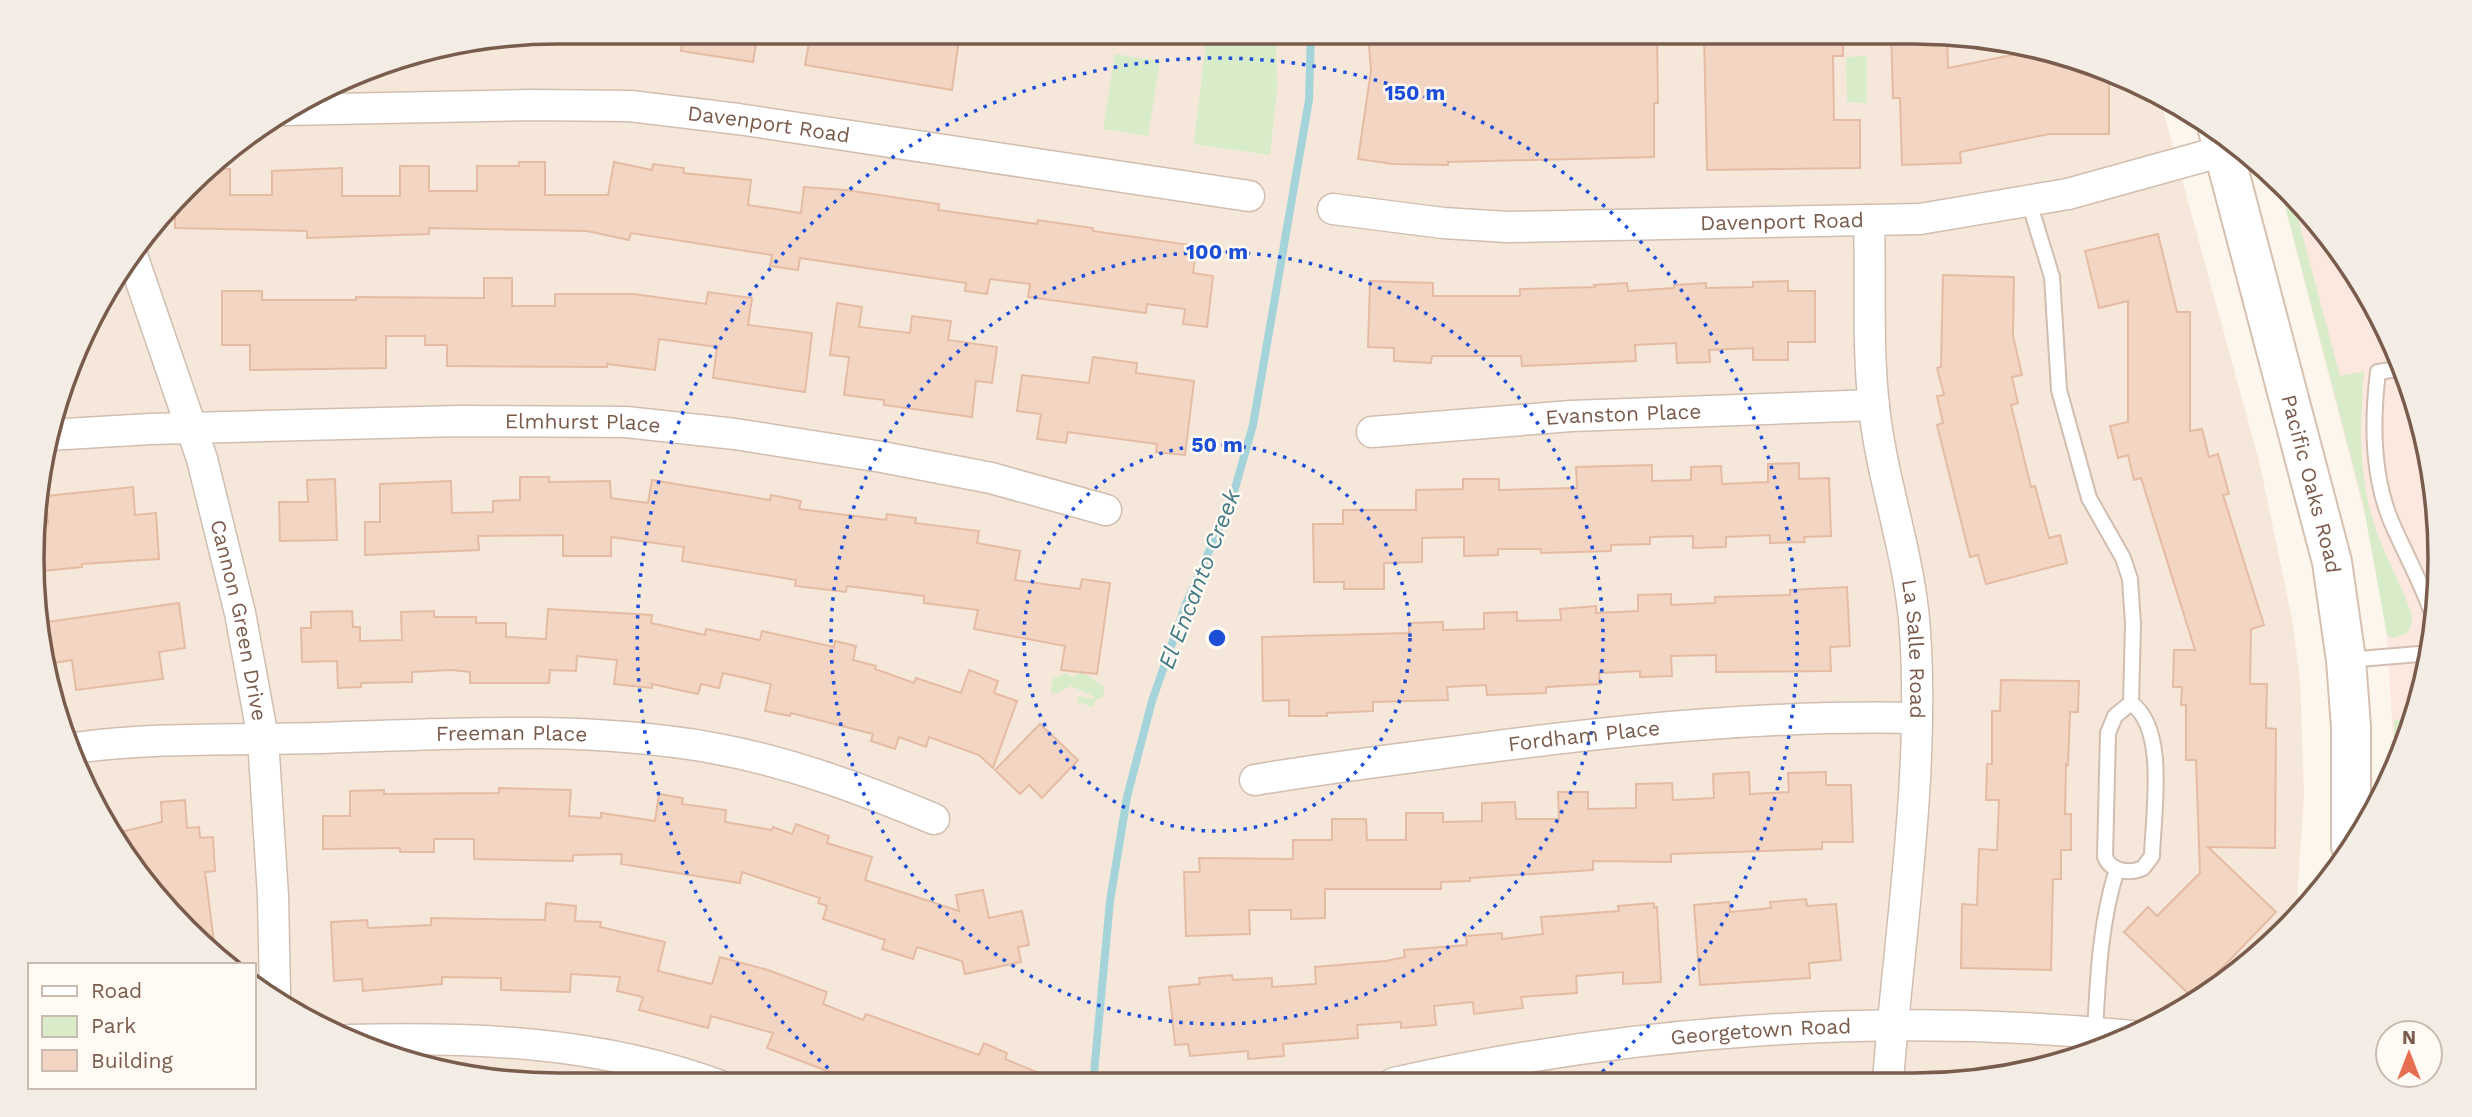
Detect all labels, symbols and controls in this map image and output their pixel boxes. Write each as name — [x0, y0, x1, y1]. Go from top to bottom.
text: 150 m — [1385, 80, 1445, 105]
street label: Davenport Road — [686, 100, 852, 148]
street label: Davenport Road — [1700, 207, 1864, 235]
text: 100 m — [1186, 239, 1248, 264]
street label: Pacific Oaks Road — [2276, 392, 2346, 575]
street label: Evanston Place — [1544, 398, 1702, 430]
street label: Elmhurst Place — [505, 408, 662, 438]
text: 50 m — [1191, 432, 1243, 457]
water label: El Encanto Creek — [1153, 484, 1247, 673]
street label: Cannon Green Drive — [205, 517, 273, 723]
street label: La Salle Road — [1897, 577, 1930, 719]
centre of rings — [1205, 626, 1229, 650]
street label: Fordham Place — [1506, 715, 1661, 757]
street label: Freeman Place — [435, 720, 588, 747]
legend — [28, 963, 256, 1089]
text: Road — [91, 978, 142, 1003]
text: Park — [91, 1013, 136, 1038]
street label: Georgetown Road — [1669, 1013, 1852, 1050]
north arrow — [2374, 1019, 2444, 1089]
text: N — [2402, 1026, 2416, 1049]
text: Building — [91, 1048, 173, 1073]

